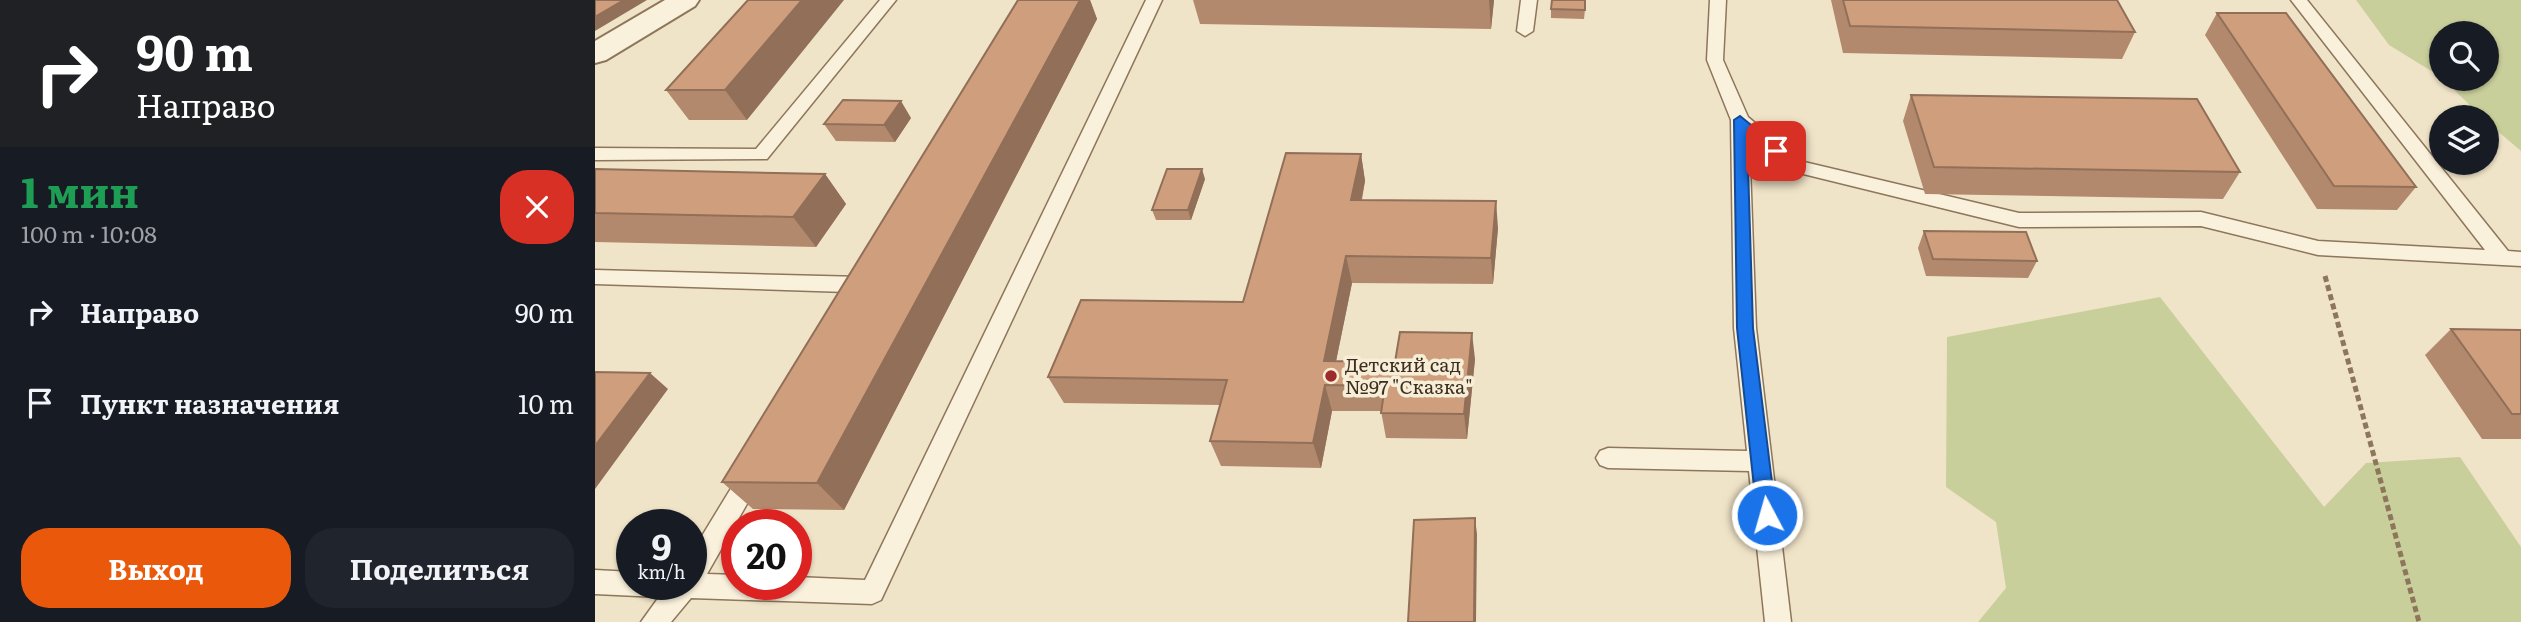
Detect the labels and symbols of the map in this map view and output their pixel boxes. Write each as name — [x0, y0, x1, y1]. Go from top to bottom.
pin — [1746, 121, 1806, 181]
place label: Детский сад №97 "Сказка" — [1345, 350, 1473, 400]
marker: Детский сад №97 "Сказка" — [1323, 368, 1339, 384]
position arrow — [1730, 478, 1804, 552]
speed limit sign: 20 — [721, 509, 812, 600]

